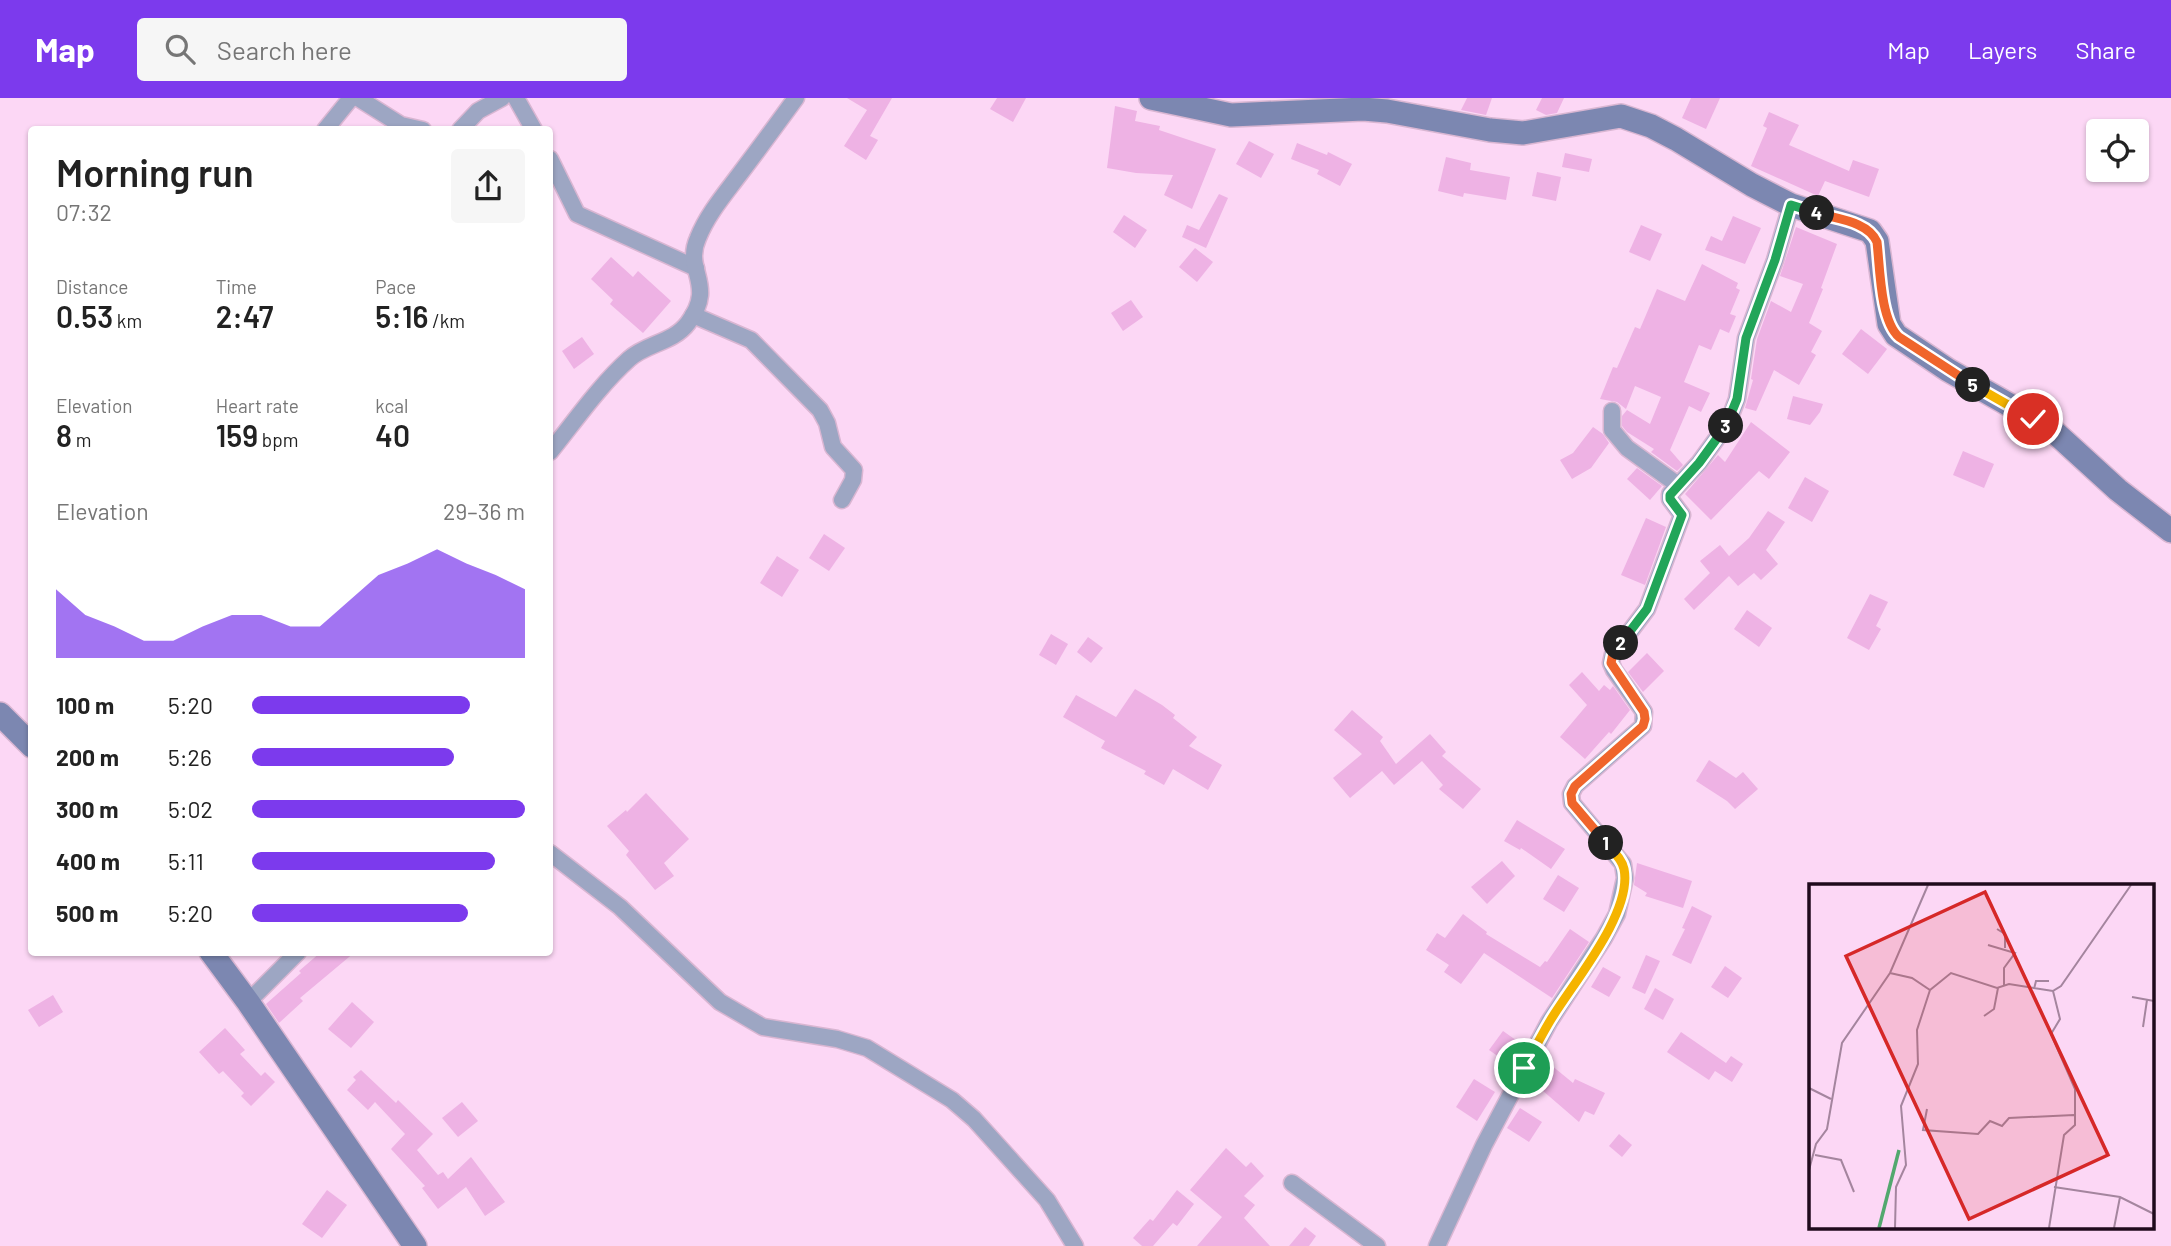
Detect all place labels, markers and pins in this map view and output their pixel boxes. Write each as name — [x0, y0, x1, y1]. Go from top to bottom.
pin: 4 — [1800, 195, 1834, 230]
pin: 5 — [1955, 368, 1990, 402]
pin — [2003, 389, 2063, 449]
pin: 3 — [1708, 408, 1744, 444]
pin: 2 — [1604, 626, 1638, 660]
pin: 1 — [1588, 826, 1624, 860]
pin — [1494, 1038, 1554, 1098]

